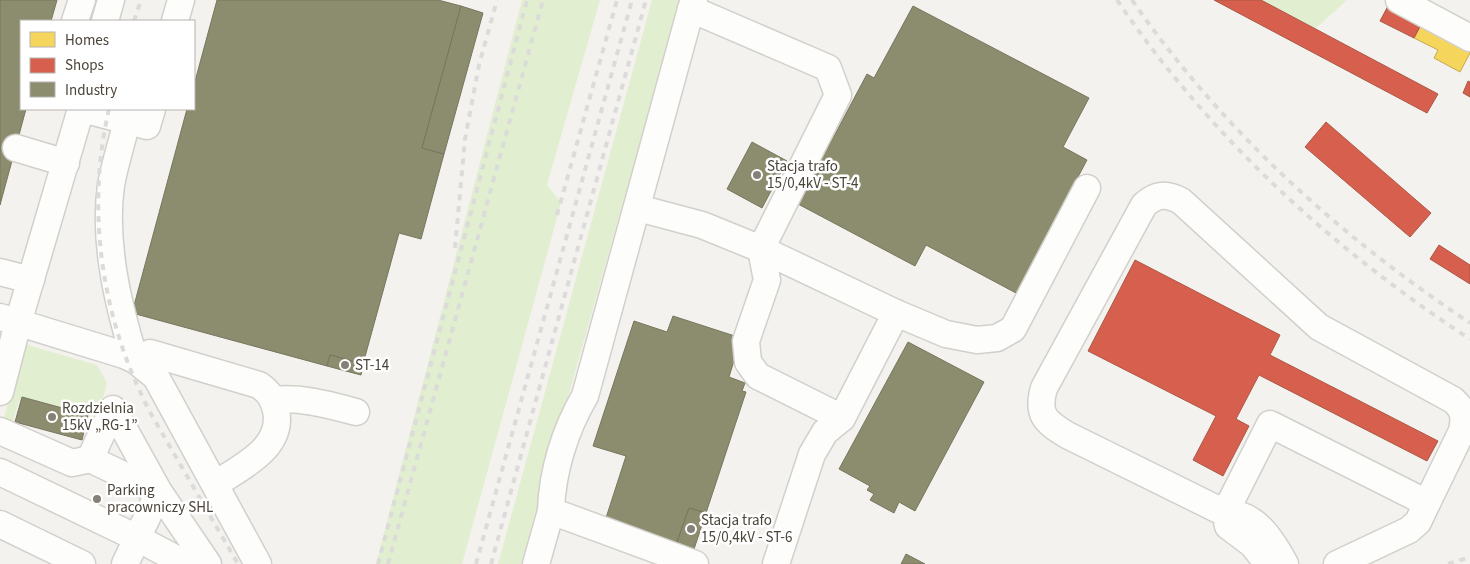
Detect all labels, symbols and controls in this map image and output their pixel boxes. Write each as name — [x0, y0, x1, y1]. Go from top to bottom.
legend — [20, 20, 195, 110]
text: Homes — [65, 30, 109, 51]
text: Shops — [65, 55, 104, 76]
text: Industry — [65, 80, 117, 101]
place label: Stacja trafo 15/0,4kV - ST-4 — [767, 156, 859, 194]
marker: Stacja trafo 15/0,4kV - ST-4 — [751, 169, 763, 181]
place label: ST-14 — [355, 355, 390, 376]
marker: ST-14 — [339, 359, 351, 371]
place label: Rozdzielnia 15kV „RG-1” — [62, 398, 138, 436]
marker: Rozdzielnia 15kV „RG-1” — [46, 411, 58, 423]
place label: Parking pracowniczy SHL — [107, 480, 213, 518]
marker: Parking pracowniczy SHL — [91, 493, 103, 505]
place label: Stacja trafo 15/0,4kV - ST-6 — [701, 510, 792, 548]
marker: Stacja trafo 15/0,4kV - ST-6 — [685, 523, 697, 535]

